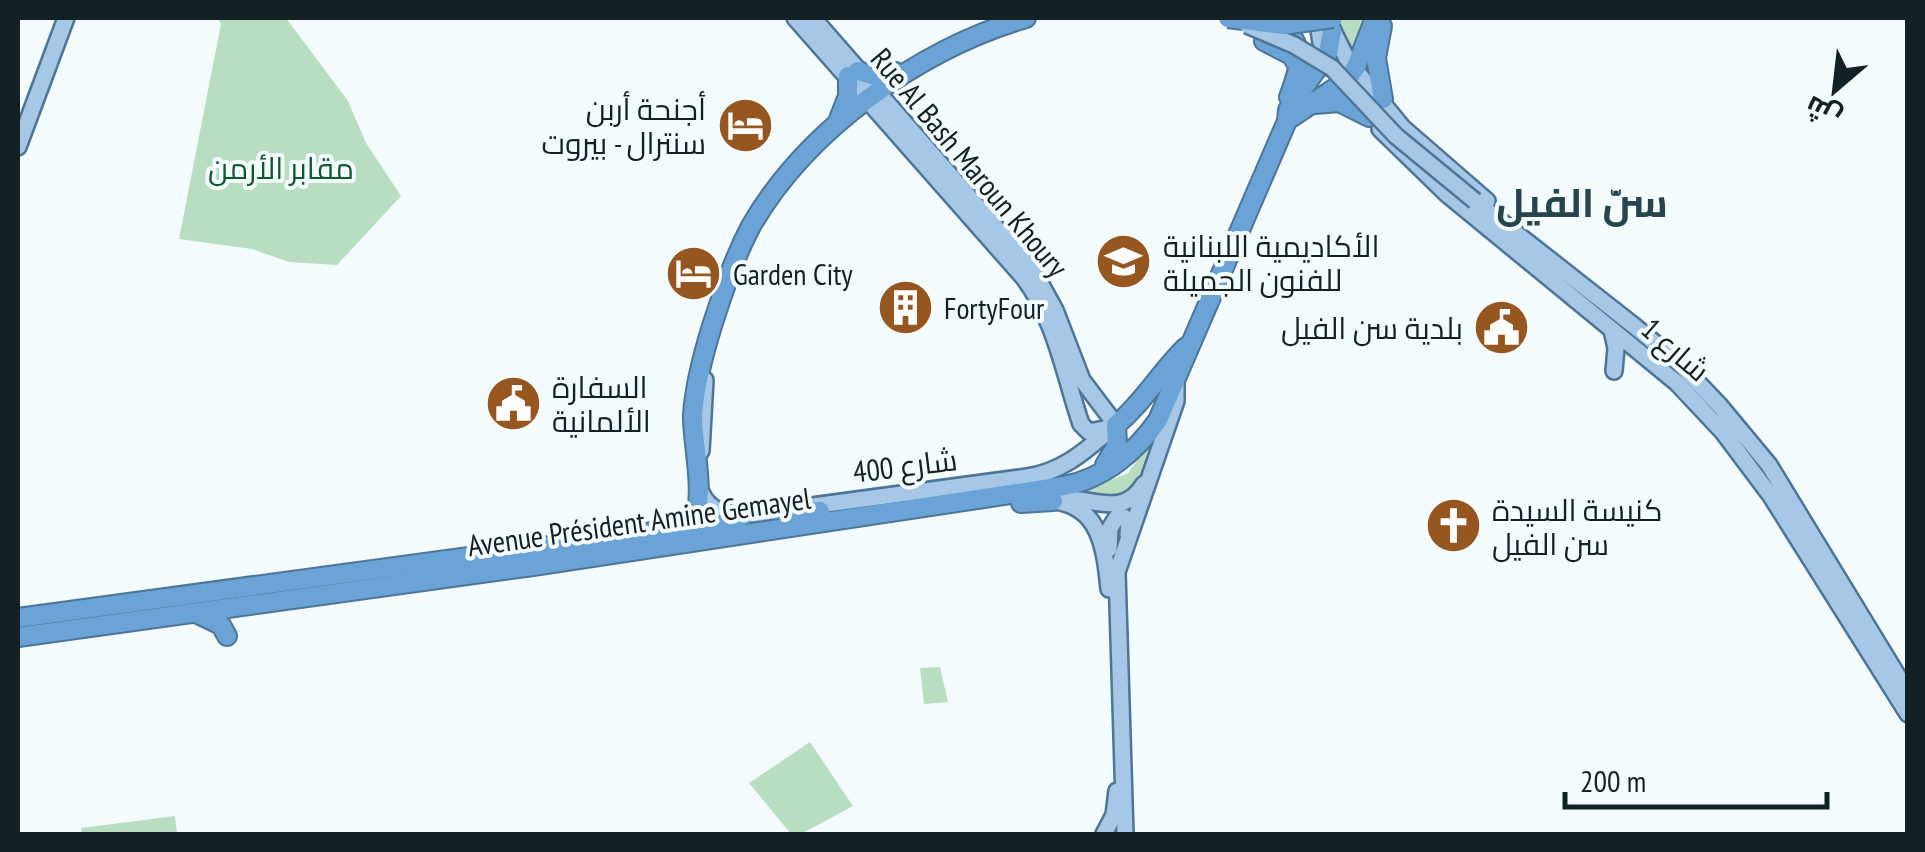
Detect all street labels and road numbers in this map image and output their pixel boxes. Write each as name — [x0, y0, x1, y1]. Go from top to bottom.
street label: Rue Al Bash Maroun Khoury — [863, 40, 1078, 285]
street label: شارع 1 — [1632, 309, 1718, 391]
street label: شارع 400 — [851, 439, 960, 493]
street label: Avenue Président Amine Gemayel — [465, 478, 813, 564]

